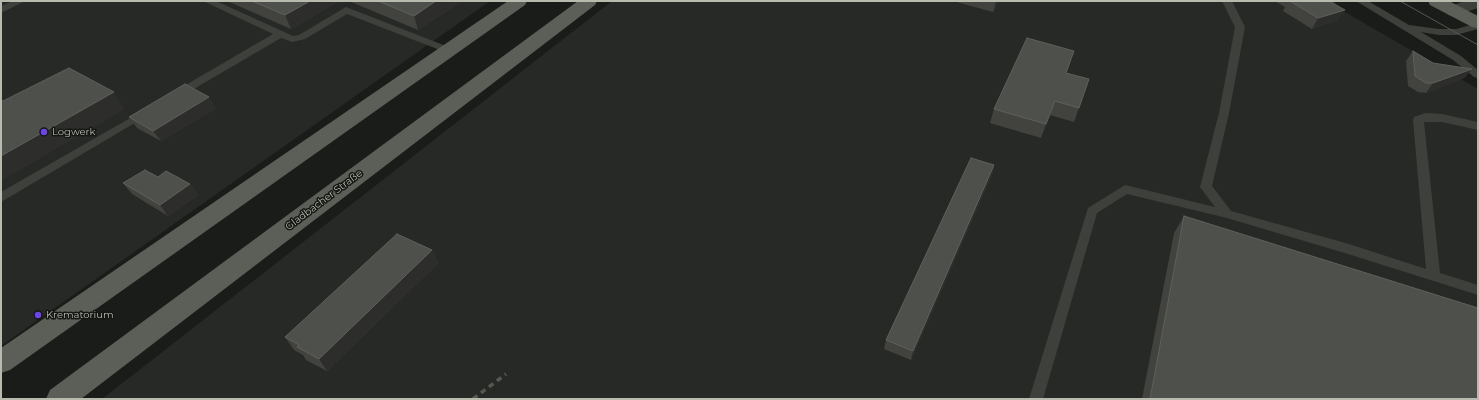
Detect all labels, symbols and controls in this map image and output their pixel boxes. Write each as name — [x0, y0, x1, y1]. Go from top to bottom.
place label: Logwerk — [52, 126, 96, 138]
marker: Logwerk — [39, 127, 49, 137]
street label: Gladbacher Straße — [283, 167, 365, 233]
place label: Krematorium — [46, 309, 114, 321]
marker: Krematorium — [33, 310, 43, 320]

